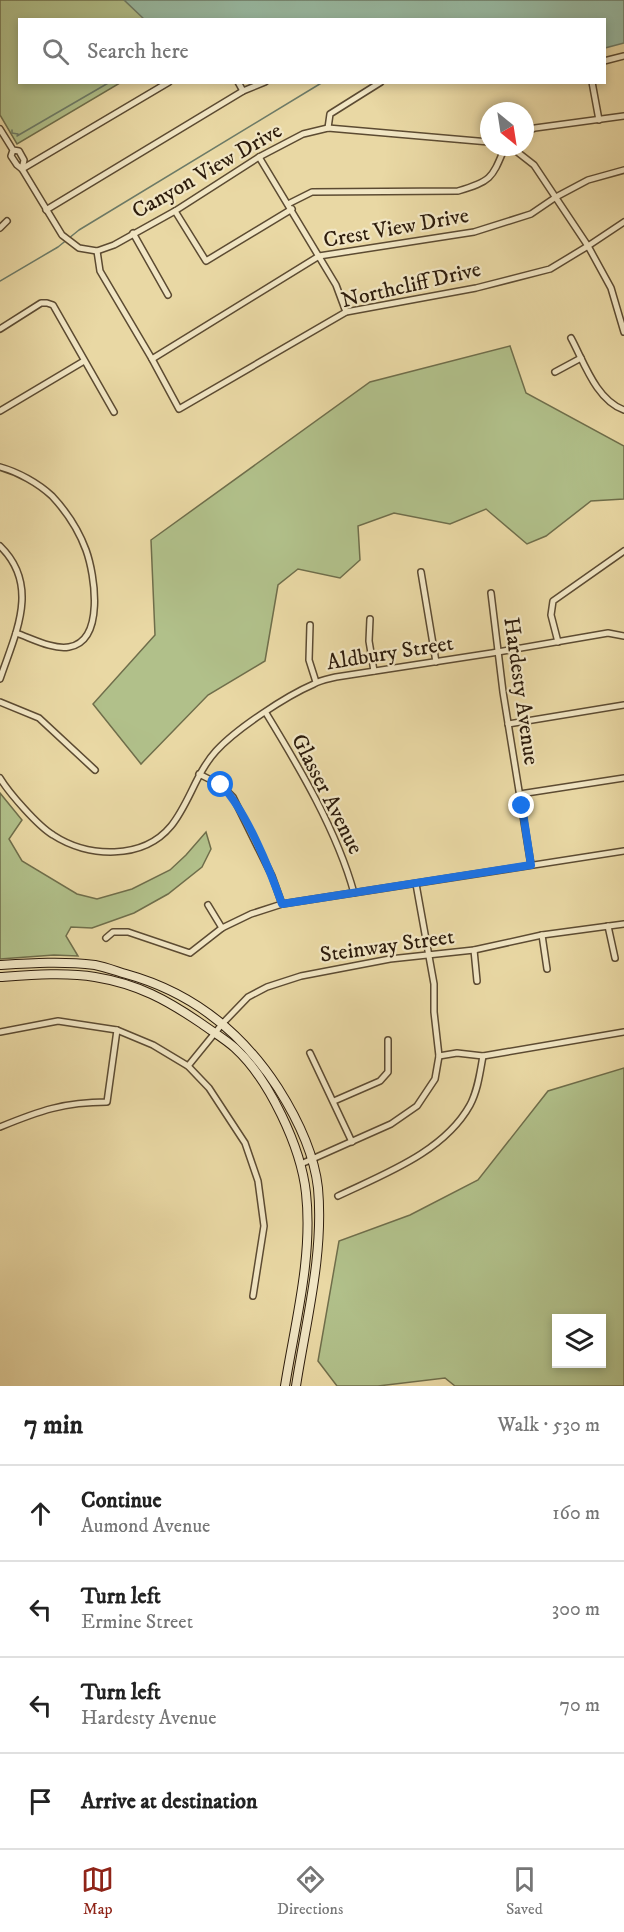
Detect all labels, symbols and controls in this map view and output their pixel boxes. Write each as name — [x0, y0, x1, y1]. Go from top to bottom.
search box — [18, 18, 606, 84]
icon: search — [39, 35, 72, 68]
text: Search here — [87, 38, 189, 65]
north arrow — [480, 102, 534, 156]
street label: Canyon View Drive — [127, 117, 287, 225]
street label: Crest View Drive — [321, 202, 471, 254]
street label: Northcliff Drive — [338, 256, 484, 314]
street label: Hardesty Avenue — [497, 615, 545, 767]
street label: Aldbury Street — [325, 630, 455, 676]
street label: Glasser Avenue — [285, 729, 369, 859]
route start — [207, 771, 233, 797]
route end — [508, 792, 534, 818]
street label: Steinway Street — [318, 923, 456, 969]
map controls — [552, 1314, 606, 1368]
button: layers — [552, 1314, 606, 1368]
text: 7 min — [24, 1409, 83, 1442]
text: Walk · 530 m — [498, 1413, 600, 1438]
text: Continue — [81, 1487, 162, 1514]
icon: ahead — [24, 1497, 57, 1530]
text: 160 m — [552, 1501, 600, 1526]
text: Aumond Avenue — [81, 1514, 210, 1539]
text: Turn left — [81, 1583, 161, 1610]
icon: left — [24, 1593, 57, 1626]
text: 300 m — [552, 1597, 600, 1622]
text: Ermine Street — [81, 1610, 193, 1635]
text: Turn left — [81, 1679, 161, 1706]
icon: left — [24, 1689, 57, 1722]
text: 70 m — [559, 1693, 600, 1718]
text: Hardesty Avenue — [81, 1706, 216, 1731]
icon: arrive — [24, 1785, 57, 1818]
text: Arrive at destination — [81, 1788, 258, 1815]
tab: Map — [81, 1863, 114, 1919]
tab: Directions — [277, 1863, 343, 1919]
tab: Saved — [506, 1863, 543, 1919]

